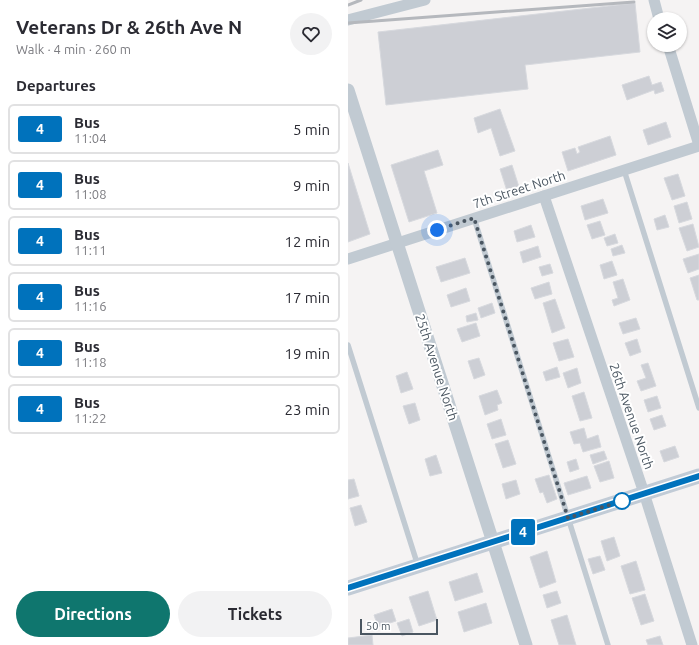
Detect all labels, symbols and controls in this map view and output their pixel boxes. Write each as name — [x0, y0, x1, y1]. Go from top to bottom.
map controls — [647, 12, 687, 52]
button: layers — [647, 12, 687, 52]
button: heart — [290, 13, 332, 55]
text: Veterans Dr & 26th Ave N — [16, 16, 242, 38]
text: Walk · 4 min · 260 m — [16, 42, 131, 56]
text: Departures — [16, 77, 96, 94]
text: Bus — [74, 114, 100, 131]
text: 4 — [36, 121, 44, 137]
text: 5 min — [293, 121, 330, 138]
text: 11:04 — [74, 131, 107, 145]
street label: 7th Street North — [471, 167, 567, 211]
text: Bus — [74, 170, 100, 187]
text: 4 — [36, 177, 44, 193]
text: 9 min — [293, 177, 330, 194]
text: 11:08 — [74, 187, 107, 201]
your location — [427, 220, 447, 240]
text: Bus — [74, 226, 100, 243]
text: 4 — [36, 233, 44, 249]
text: 12 min — [284, 233, 330, 250]
text: 11:11 — [74, 243, 107, 257]
text: Bus — [74, 282, 100, 299]
text: 4 — [36, 289, 44, 305]
text: 17 min — [284, 289, 330, 306]
text: 11:16 — [74, 299, 107, 313]
street label: 25th Avenue North — [413, 312, 461, 422]
text: Bus — [74, 338, 100, 355]
text: 4 — [36, 345, 44, 361]
text: 19 min — [284, 345, 330, 362]
text: 11:18 — [74, 355, 107, 369]
street label: 26th Avenue North — [607, 361, 657, 471]
text: Bus — [74, 394, 100, 411]
text: 4 — [36, 401, 44, 417]
text: 23 min — [284, 401, 330, 418]
text: 11:22 — [74, 411, 107, 425]
unlabelled marker — [613, 492, 631, 510]
line badge: 4 — [510, 519, 536, 545]
text: 4 — [519, 524, 527, 540]
button: Directions — [16, 591, 170, 637]
button: Tickets — [178, 591, 332, 637]
scale bar — [360, 617, 438, 636]
text: 50 m — [366, 620, 390, 632]

